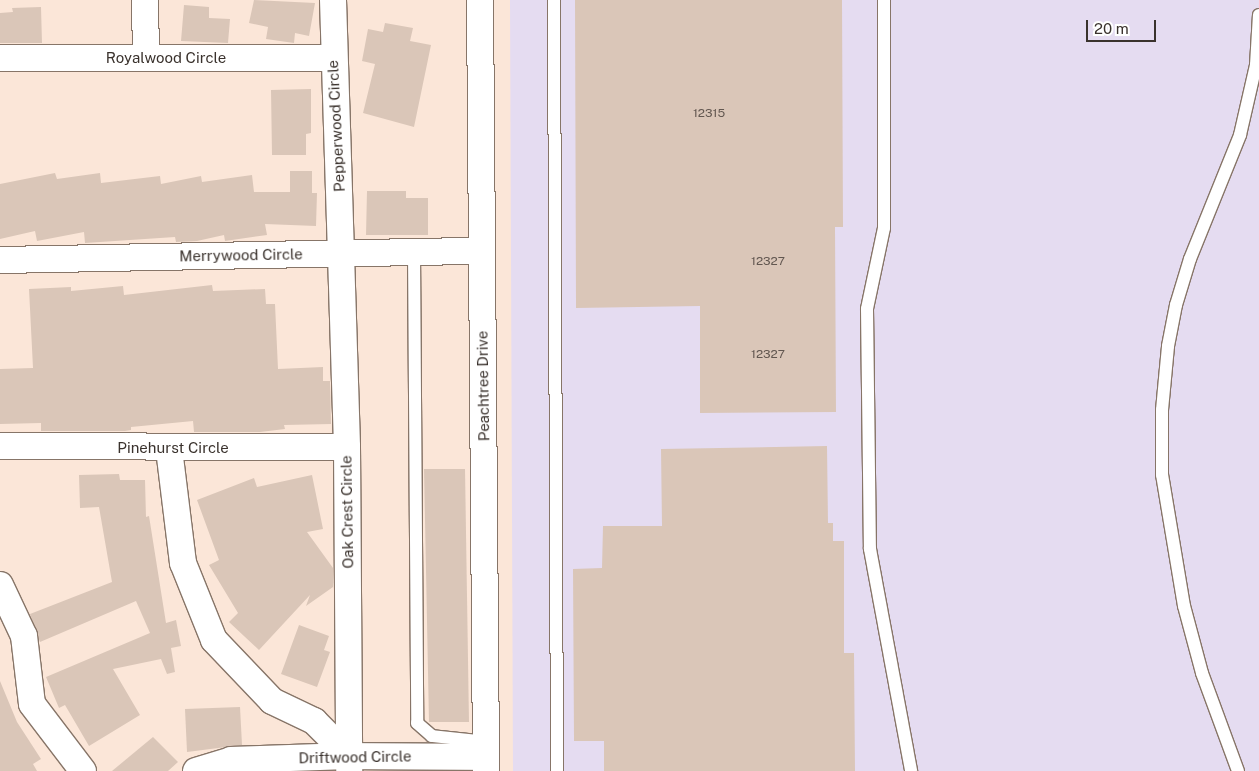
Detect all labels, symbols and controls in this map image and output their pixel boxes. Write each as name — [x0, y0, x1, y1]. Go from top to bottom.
scale bar — [1089, 10, 1159, 42]
text: 20 m — [1094, 20, 1129, 37]
street label: Royalwood Circle — [106, 49, 226, 67]
street label: Pepperwood Circle — [324, 60, 348, 192]
house number: 12315 — [693, 107, 725, 121]
street label: Merrywood Circle — [179, 245, 303, 265]
house number: 12327 — [751, 255, 785, 269]
street label: Peachtree Drive — [473, 331, 493, 441]
house number: 12327 — [751, 348, 785, 362]
street label: Pinehurst Circle — [117, 439, 229, 457]
street label: Oak Crest Circle — [337, 455, 357, 569]
street label: Driftwood Circle — [298, 747, 412, 767]

